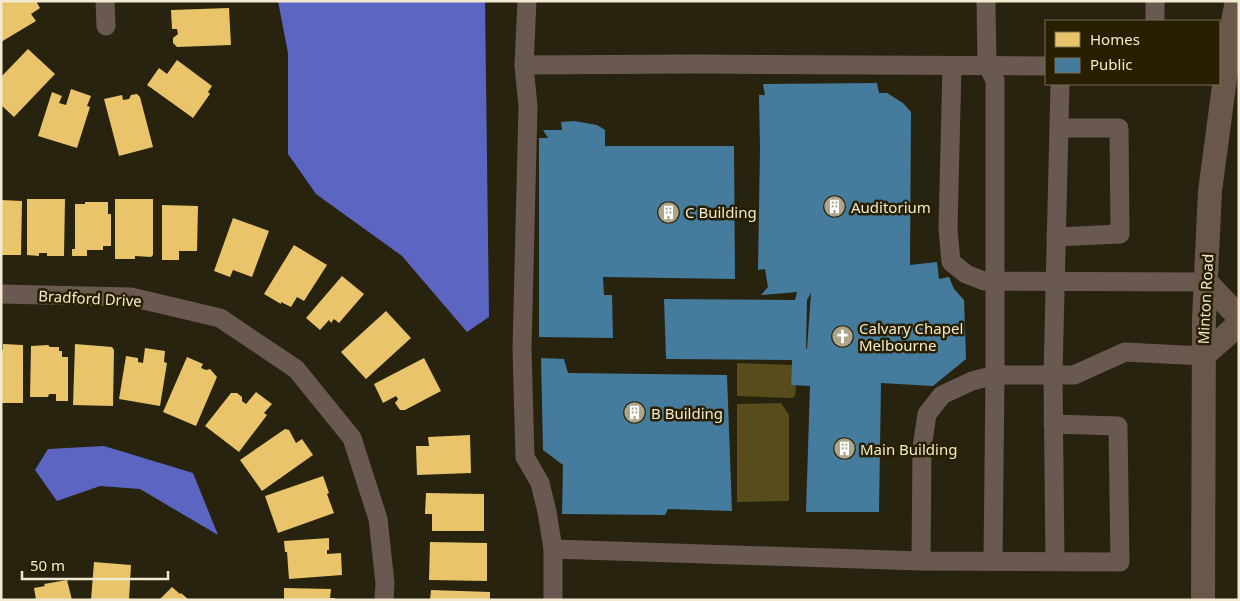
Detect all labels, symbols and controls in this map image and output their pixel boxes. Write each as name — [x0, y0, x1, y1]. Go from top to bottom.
legend — [1045, 20, 1220, 85]
text: Homes — [1090, 29, 1140, 49]
text: Public — [1090, 54, 1133, 74]
building icon: Auditorium — [823, 195, 847, 219]
place label: Auditorium — [851, 197, 931, 217]
building icon: C Building — [657, 200, 681, 224]
place label: C Building — [685, 202, 757, 222]
street label: Minton Road — [1193, 253, 1217, 345]
street label: Bradford Drive — [38, 285, 142, 311]
place label: Calvary Chapel Melbourne — [859, 318, 963, 355]
church icon: Calvary Chapel Melbourne — [831, 325, 855, 349]
building icon: B Building — [623, 401, 647, 425]
place label: B Building — [651, 403, 723, 423]
building icon: Main Building — [832, 437, 856, 461]
place label: Main Building — [860, 439, 957, 459]
scale bar — [22, 548, 169, 580]
text: 50 m — [30, 555, 65, 575]

